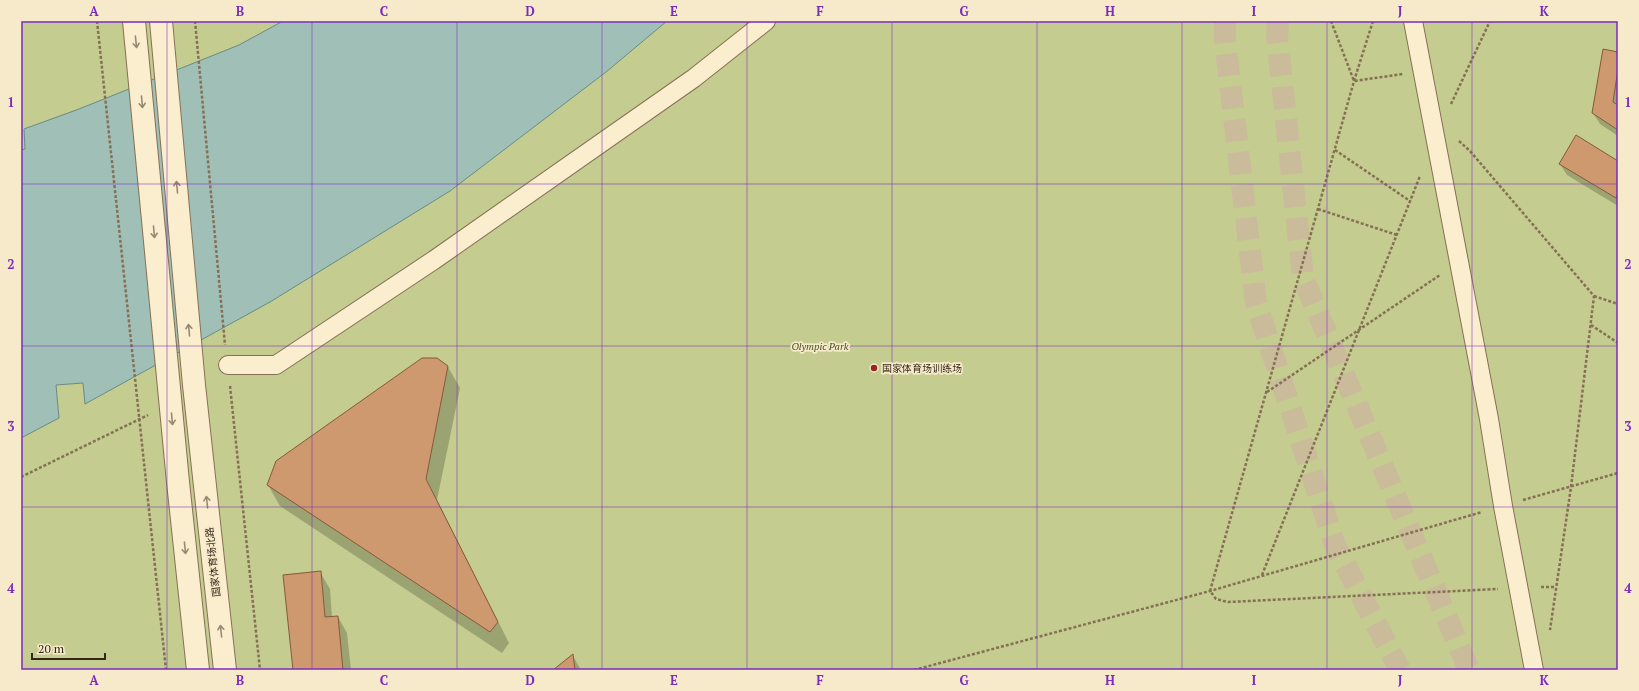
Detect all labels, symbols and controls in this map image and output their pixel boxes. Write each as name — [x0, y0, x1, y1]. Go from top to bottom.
text: A — [89, 2, 99, 20]
text: B — [236, 2, 244, 20]
text: C — [380, 2, 388, 20]
text: D — [525, 2, 535, 20]
text: E — [670, 2, 678, 20]
text: F — [816, 2, 824, 20]
text: G — [959, 2, 969, 20]
text: H — [1105, 2, 1115, 20]
text: I — [1252, 2, 1257, 20]
text: J — [1398, 2, 1403, 20]
text: K — [1539, 2, 1549, 20]
one-way arrow — [132, 35, 140, 48]
text: 1 — [7, 93, 15, 111]
text: 1 — [1624, 93, 1632, 111]
one-way arrow — [138, 95, 146, 108]
one-way arrow — [173, 181, 180, 194]
one-way arrow — [151, 225, 158, 238]
text: 2 — [7, 255, 15, 273]
text: 2 — [1624, 255, 1632, 273]
one-way arrow — [186, 324, 193, 337]
park label: Olympic Park — [791, 340, 849, 353]
place label: 国家体育场训练场 — [882, 362, 962, 375]
marker: 国家体育场训练场 — [869, 363, 879, 373]
one-way arrow — [168, 412, 176, 425]
text: 3 — [7, 417, 15, 435]
text: 3 — [1624, 417, 1632, 435]
one-way arrow — [203, 496, 211, 509]
street label: 国家体育场北路 — [203, 527, 223, 597]
one-way arrow — [181, 541, 189, 554]
text: 4 — [7, 579, 15, 597]
text: 4 — [1624, 579, 1632, 597]
one-way arrow — [217, 625, 225, 638]
scale bar — [32, 635, 105, 661]
text: 20 m — [38, 641, 65, 656]
text: A — [89, 671, 99, 689]
text: B — [236, 671, 244, 689]
text: C — [380, 671, 388, 689]
text: D — [525, 671, 535, 689]
text: E — [670, 671, 678, 689]
text: F — [816, 671, 824, 689]
text: G — [959, 671, 969, 689]
text: H — [1105, 671, 1115, 689]
text: I — [1252, 671, 1257, 689]
text: J — [1398, 671, 1403, 689]
text: K — [1539, 671, 1549, 689]

